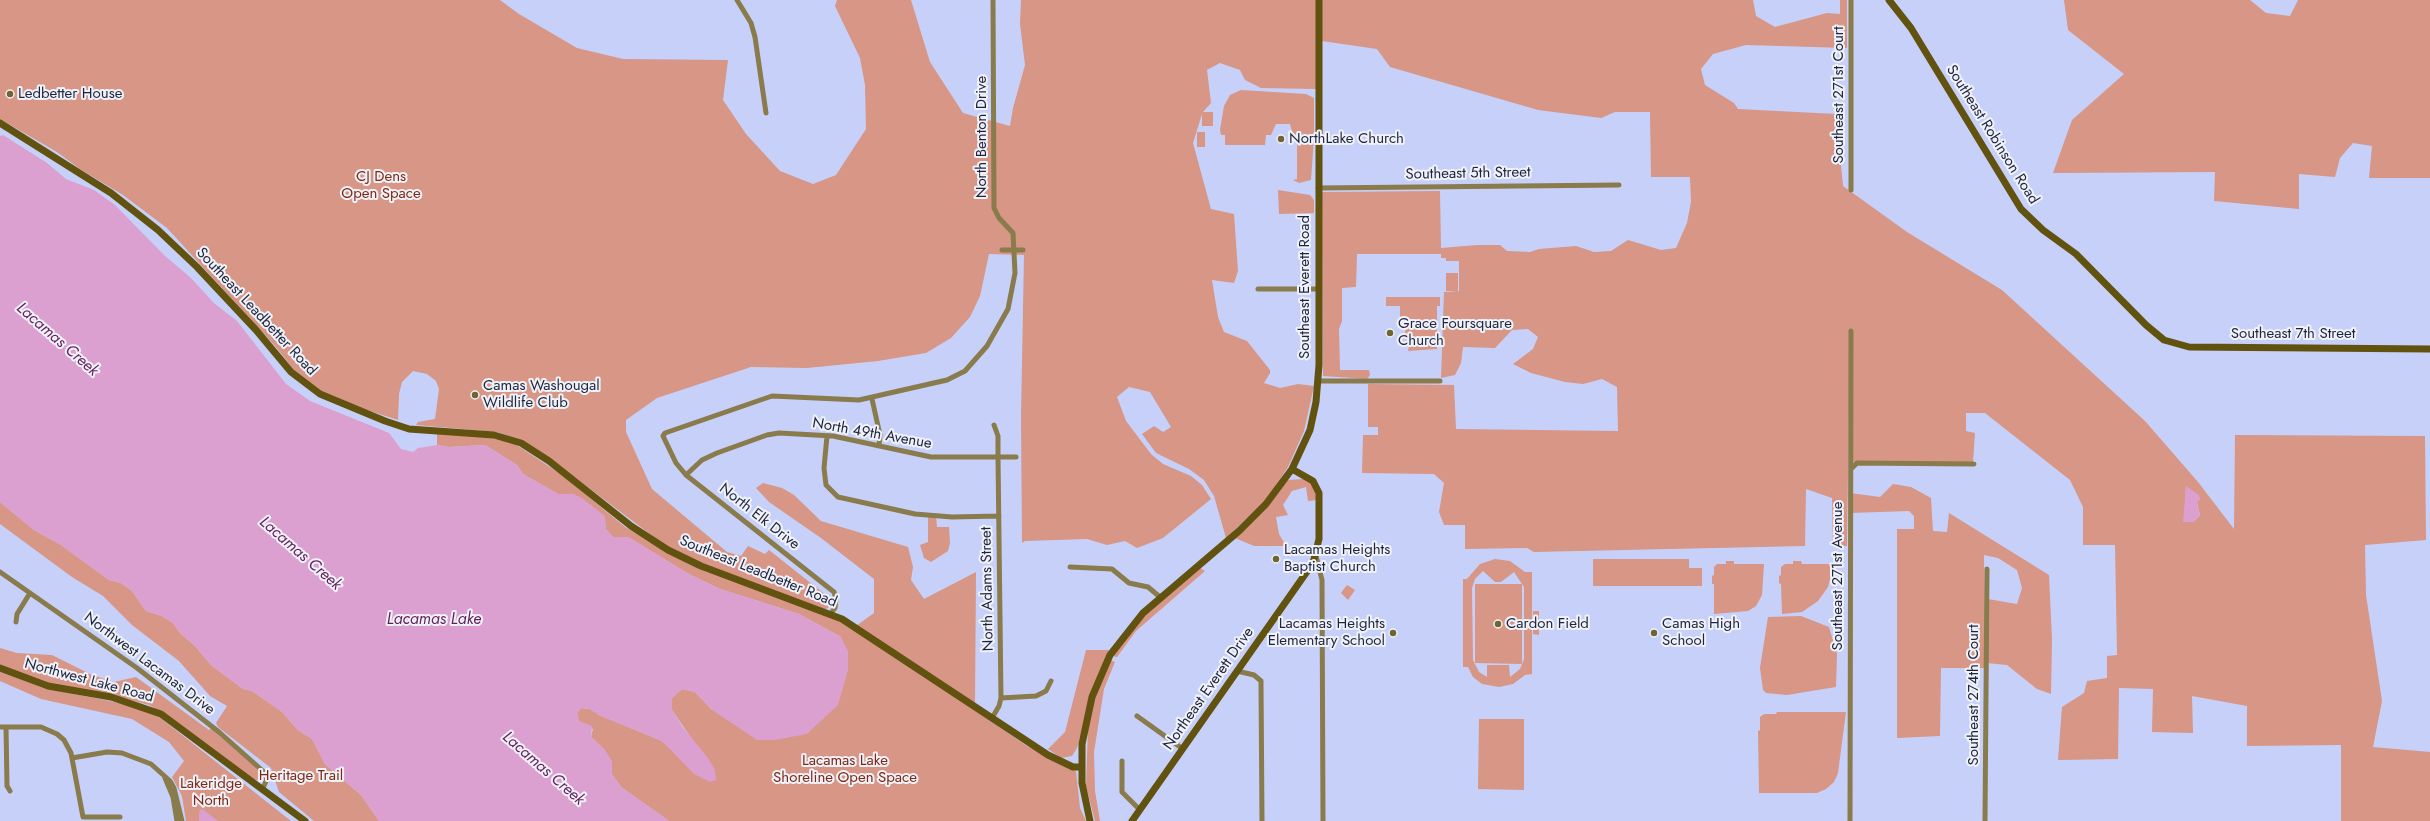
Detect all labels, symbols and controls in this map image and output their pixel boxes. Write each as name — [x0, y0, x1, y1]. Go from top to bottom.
street label: Southeast 271st Court — [1830, 26, 1848, 164]
street label: Southeast Robinson Road — [1942, 62, 2042, 208]
street label: North Benton Drive — [973, 76, 991, 198]
place label: Ledbetter House — [18, 85, 122, 103]
marker: Ledbetter House — [5, 89, 15, 99]
place label: NorthLake Church — [1289, 130, 1404, 148]
marker: NorthLake Church — [1276, 134, 1286, 144]
street label: Southeast 5th Street — [1405, 164, 1531, 184]
park label: CJ Dens Open Space — [341, 168, 421, 203]
street label: Southeast Everett Road — [1296, 215, 1314, 359]
street label: Southeast Leadbetter Road — [192, 244, 320, 380]
water label: Lacamas Creek — [12, 299, 102, 381]
place label: Grace Foursquare Church — [1398, 315, 1512, 350]
street label: Southeast 7th Street — [2231, 325, 2355, 343]
marker: Grace Foursquare Church — [1385, 328, 1395, 338]
place label: Camas Washougal Wildlife Club — [483, 377, 600, 412]
marker: Camas Washougal Wildlife Club — [470, 390, 480, 400]
street label: North 49th Avenue — [811, 415, 933, 453]
street label: North Elk Drive — [715, 480, 803, 554]
street label: Southeast 271st Avenue — [1829, 502, 1847, 650]
water label: Lacamas Creek — [255, 513, 345, 595]
street label: North Adams Street — [978, 527, 998, 651]
street label: Southeast Leadbetter Road — [677, 532, 839, 612]
place label: Lacamas Heights Baptist Church — [1284, 541, 1390, 576]
marker: Lacamas Heights Baptist Church — [1271, 554, 1281, 564]
street label: Northwest Lacamas Drive — [80, 609, 218, 719]
water label: Lacamas Lake — [387, 610, 481, 630]
place label: Lacamas Heights Elementary School — [1268, 615, 1385, 650]
place label: Cardon Field — [1506, 615, 1589, 633]
place label: Camas High School — [1662, 615, 1740, 650]
marker: Cardon Field — [1493, 619, 1503, 629]
street label: Northeast Everett Drive — [1160, 624, 1258, 754]
street label: Southeast 274th Court — [1965, 624, 1983, 766]
marker: Lacamas Heights Elementary School — [1388, 628, 1398, 638]
marker: Camas High School — [1649, 628, 1659, 638]
street label: Northwest Lake Road — [22, 655, 156, 707]
water label: Lacamas Creek — [498, 728, 588, 810]
park label: Lacamas Lake Shoreline Open Space — [773, 752, 917, 787]
park label: Heritage Trail — [259, 767, 343, 785]
park label: Lakeridge North — [180, 775, 242, 810]

